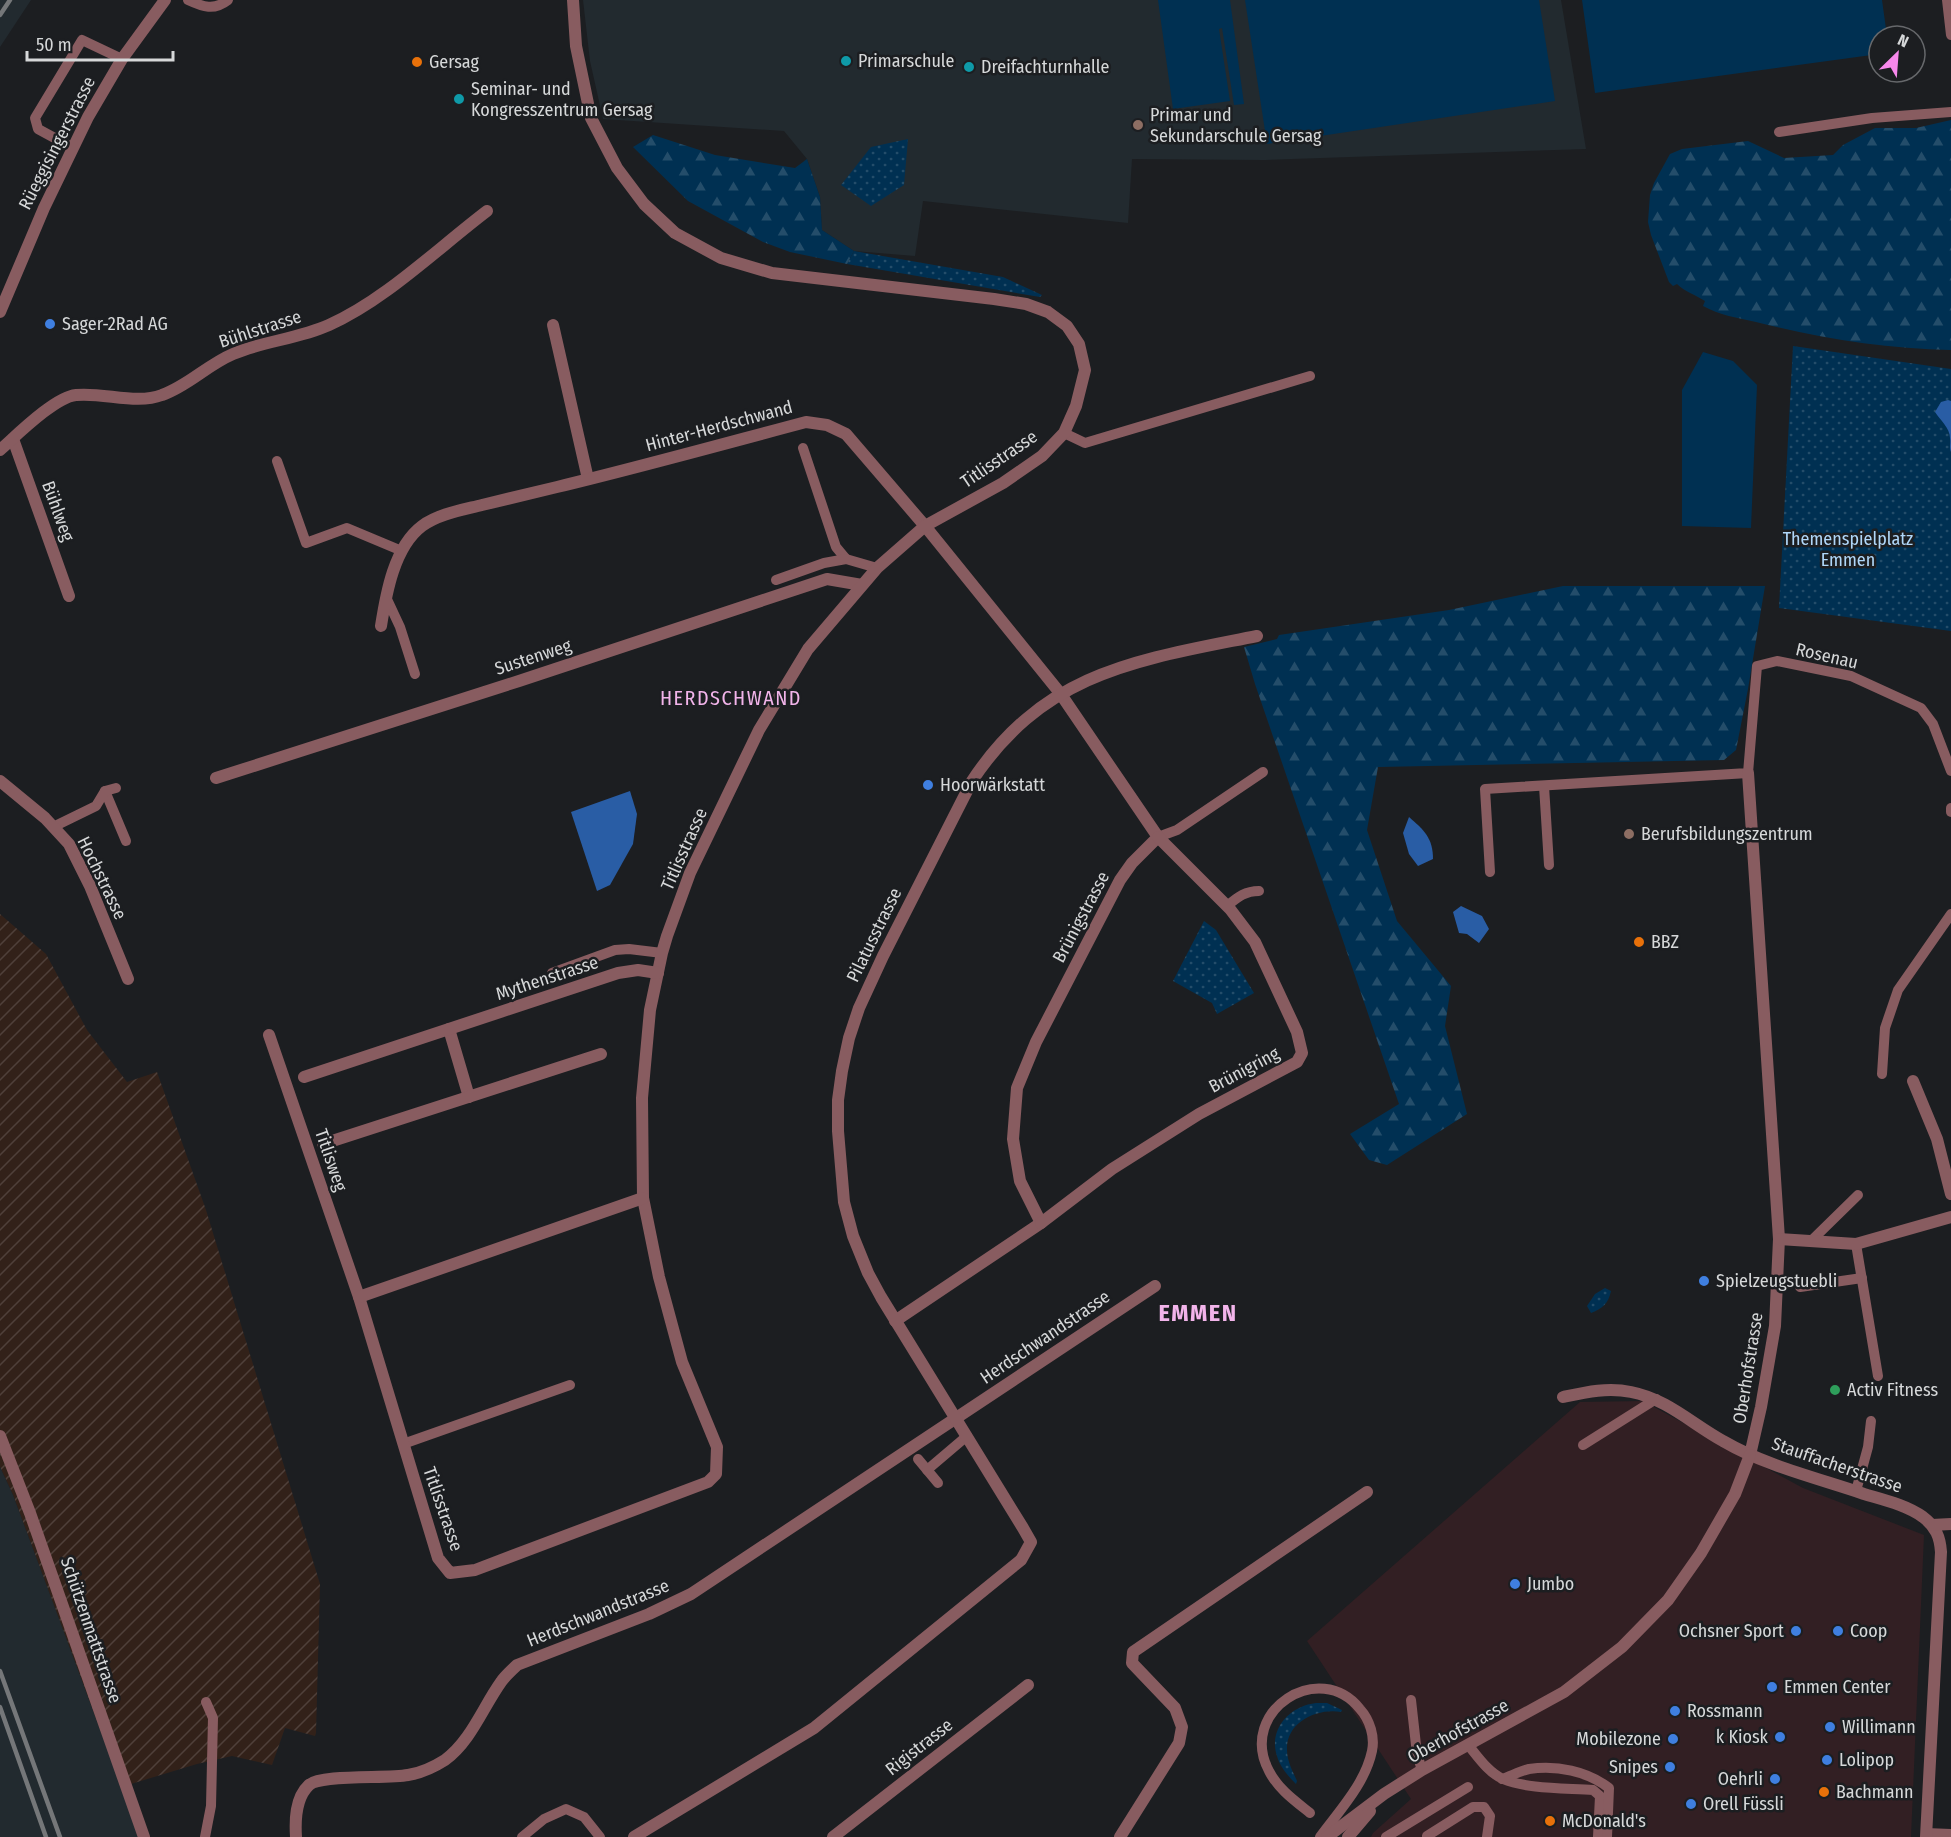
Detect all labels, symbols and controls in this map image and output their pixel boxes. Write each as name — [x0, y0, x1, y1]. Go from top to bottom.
scale bar — [27, 24, 172, 62]
north arrow — [1867, 24, 1927, 84]
text: N — [1895, 30, 1911, 51]
text: 50 m — [36, 34, 72, 56]
place label: Primarschule — [858, 50, 955, 72]
place label: Gersag — [429, 51, 479, 73]
marker: Primarschule — [839, 54, 853, 68]
marker: Gersag — [410, 55, 424, 69]
place label: Dreifachturnhalle — [981, 56, 1109, 78]
marker: Dreifachturnhalle — [962, 60, 976, 74]
street label: Rüeggisingerstrasse — [14, 73, 100, 213]
place label: Seminar- und Kongresszentrum Gersag — [471, 78, 653, 121]
marker: Seminar- und Kongresszentrum Gersag — [452, 92, 466, 106]
place label: Primar und Sekundarschule Gersag — [1150, 104, 1322, 147]
marker: Primar und Sekundarschule Gersag — [1131, 118, 1145, 132]
street label: Bühlstrasse — [216, 305, 304, 353]
place label: Sager-2Rad AG — [62, 313, 168, 335]
marker: Sager-2Rad AG — [43, 317, 57, 331]
street label: Hinter-Herdschwand — [643, 396, 795, 456]
street label: Titlisstrasse — [957, 425, 1041, 493]
street label: Bühlweg — [37, 478, 79, 545]
park label: Themenspielplatz Emmen — [1783, 528, 1913, 571]
street label: Sustenweg — [492, 634, 575, 680]
street label: Rosenau — [1794, 638, 1860, 674]
district label: HERDSCHWAND — [660, 686, 802, 710]
place label: Hoorwärkstatt — [940, 774, 1045, 796]
marker: Hoorwärkstatt — [921, 778, 935, 792]
street label: Titlisstrasse — [656, 804, 712, 893]
place label: Berufsbildungszentrum — [1641, 823, 1813, 845]
marker: Berufsbildungszentrum — [1622, 827, 1636, 841]
street label: Hochstrasse — [72, 833, 132, 923]
street label: Brünigstrasse — [1048, 868, 1114, 966]
street label: Pilatusstrasse — [842, 884, 906, 986]
place label: BBZ — [1651, 931, 1679, 953]
marker: BBZ — [1632, 935, 1646, 949]
street label: Mythenstrasse — [493, 951, 601, 1005]
street label: Brünigring — [1205, 1042, 1284, 1098]
street label: Titlisweg — [310, 1126, 352, 1195]
place label: Spielzeugstuebli — [1716, 1270, 1837, 1292]
marker: Spielzeugstuebli — [1697, 1274, 1711, 1288]
street label: Herdschwandstrasse — [976, 1285, 1114, 1389]
district label: EMMEN — [1158, 1299, 1238, 1327]
street label: Oberhofstrasse — [1728, 1311, 1768, 1425]
place label: Activ Fitness — [1847, 1379, 1938, 1401]
marker: Activ Fitness — [1828, 1383, 1842, 1397]
street label: Stauffacherstrasse — [1769, 1432, 1905, 1498]
street label: Titlisstrasse — [418, 1464, 468, 1554]
street label: Schützenmattstrasse — [56, 1554, 126, 1706]
place label: Jumbo — [1527, 1573, 1574, 1595]
street label: Herdschwandstrasse — [524, 1574, 673, 1652]
marker: Jumbo — [1508, 1577, 1522, 1591]
place label: Ochsner Sport — [1679, 1620, 1784, 1642]
place label: Coop — [1850, 1620, 1887, 1642]
marker: Ochsner Sport — [1789, 1624, 1803, 1638]
marker: Coop — [1831, 1624, 1845, 1638]
place label: Emmen Center — [1784, 1676, 1891, 1698]
marker: Emmen Center — [1765, 1680, 1779, 1694]
street label: Oberhofstrasse — [1403, 1694, 1513, 1768]
place label: Rossmann — [1687, 1700, 1763, 1722]
marker: Rossmann — [1668, 1704, 1682, 1718]
street label: Rigistrasse — [881, 1714, 957, 1780]
place label: Willimann — [1842, 1716, 1916, 1738]
marker: Willimann — [1823, 1720, 1837, 1734]
place label: k Kiosk — [1716, 1726, 1769, 1748]
place label: Mobilezone — [1576, 1728, 1661, 1750]
marker: k Kiosk — [1773, 1730, 1787, 1744]
marker: Mobilezone — [1666, 1732, 1680, 1746]
place label: Lolipop — [1839, 1749, 1894, 1771]
marker: Lolipop — [1820, 1753, 1834, 1767]
place label: Snipes — [1609, 1756, 1658, 1778]
marker: Snipes — [1663, 1760, 1677, 1774]
place label: Oehrli — [1718, 1768, 1763, 1790]
marker: Oehrli — [1768, 1772, 1782, 1786]
place label: Bachmann — [1836, 1781, 1914, 1803]
marker: Bachmann — [1817, 1785, 1831, 1799]
place label: Orell Füssli — [1703, 1793, 1784, 1815]
marker: Orell Füssli — [1684, 1797, 1698, 1811]
place label: McDonald's — [1562, 1810, 1646, 1832]
marker: McDonald's — [1543, 1814, 1557, 1828]

